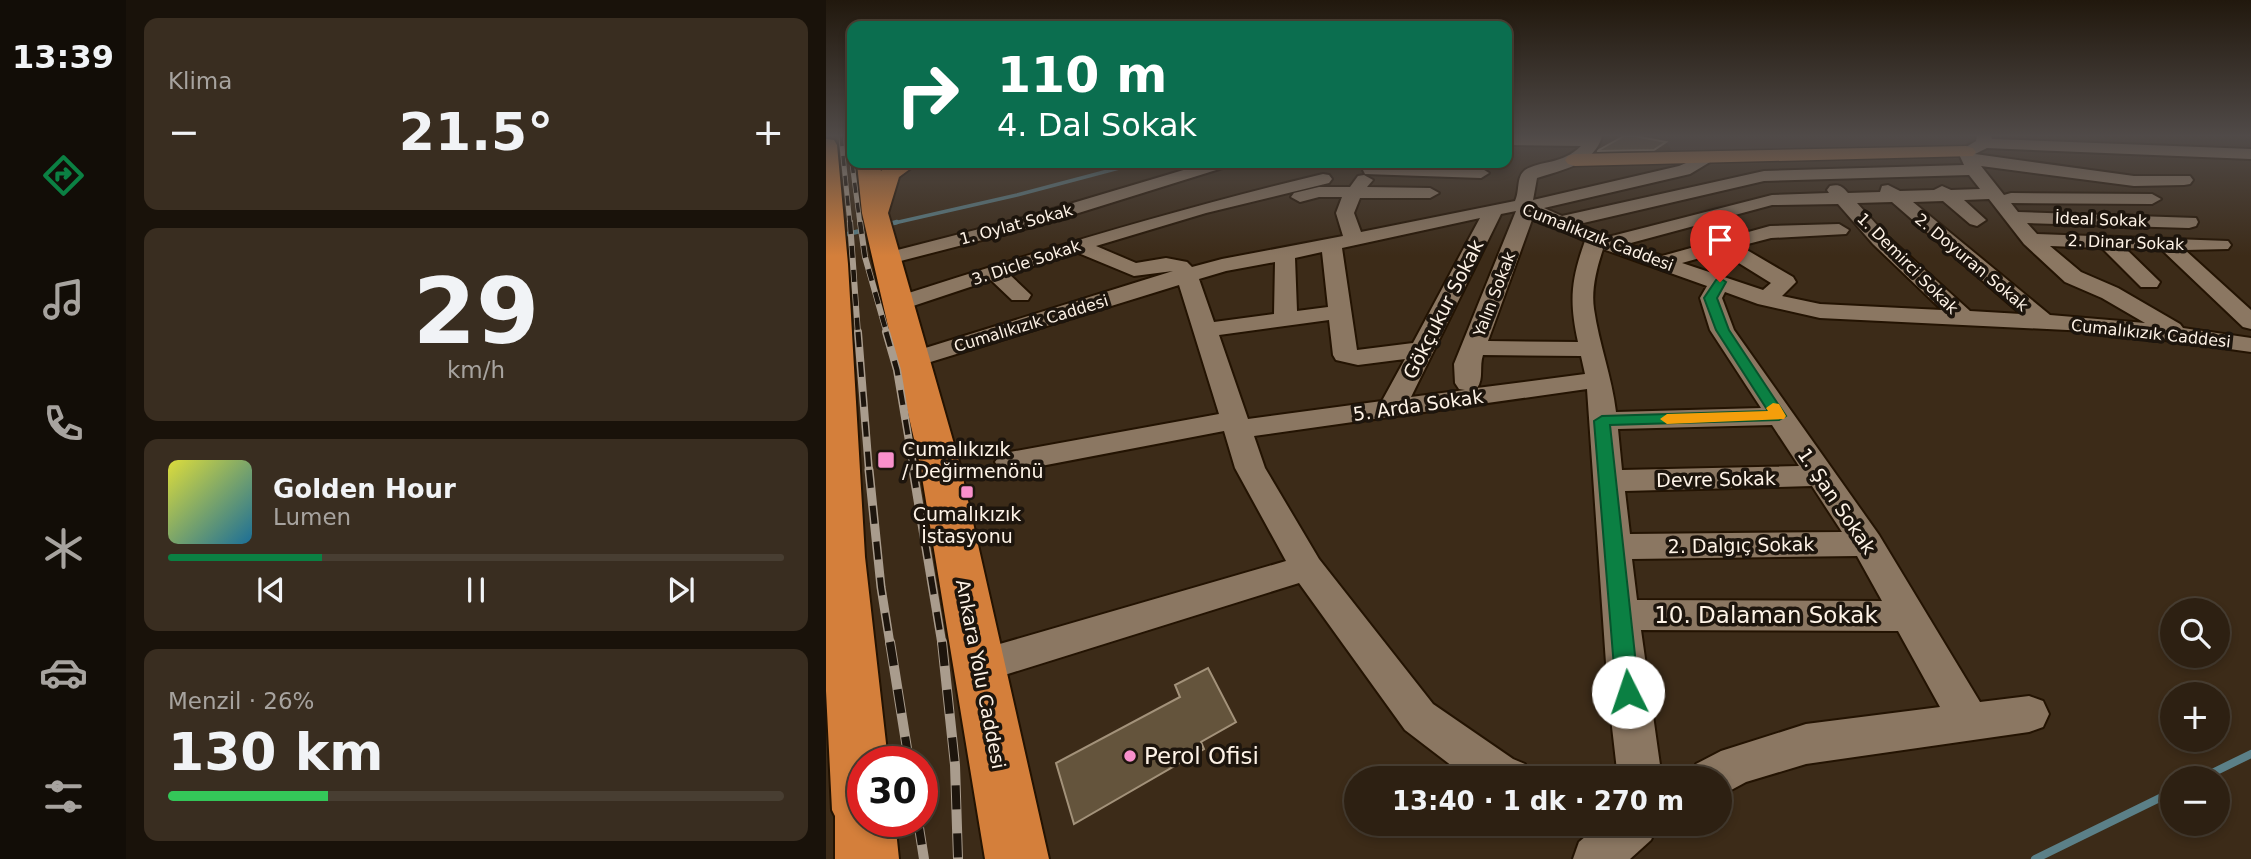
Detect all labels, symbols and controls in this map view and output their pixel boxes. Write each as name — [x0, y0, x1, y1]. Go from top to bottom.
text: 13:39 — [12, 38, 114, 76]
text: 110 m — [997, 47, 1167, 104]
icon: right — [882, 49, 973, 140]
text: Klima — [168, 68, 232, 94]
text: 21.5° — [399, 102, 553, 162]
text: 4. Dal Sokak — [997, 106, 1197, 144]
text: − — [168, 110, 200, 154]
text: + — [752, 110, 784, 154]
icon: directions — [39, 151, 88, 200]
street label: 1. Oylat Sokak — [958, 200, 1075, 249]
street label: Cumalıkızık Caddesi — [1520, 200, 1676, 275]
street label: İdeal Sokak — [2055, 208, 2148, 231]
street label: 1. Demirci Sokak — [1853, 209, 1963, 318]
pin — [1690, 210, 1750, 282]
street label: 2. Doyuran Sokak — [1911, 210, 2033, 316]
icon: arrive — [1701, 221, 1739, 259]
street label: 2. Dinar Sokak — [2067, 231, 2185, 254]
street label: 3. Dicle Sokak — [969, 236, 1084, 289]
street label: Gökçukur Sokak — [1398, 236, 1488, 382]
street label: Yalın Sokak — [1469, 248, 1520, 340]
text: 29 — [413, 259, 539, 364]
icon: music — [39, 275, 88, 324]
street label: Cumalıkızık Caddesi — [952, 291, 1111, 356]
street label: Cumalıkızık Caddesi — [2070, 316, 2232, 351]
text: km/h — [447, 357, 505, 383]
street label: 5. Arda Sokak — [1351, 385, 1485, 425]
icon: phone — [39, 399, 88, 448]
place label: Cumalıkızık / Değirmenönü — [902, 438, 1044, 482]
street label: 1. Şan Sokak — [1794, 444, 1880, 558]
marker: Cumalıkızık / Değirmenönü — [876, 450, 896, 470]
street label: Devre Sokak — [1656, 467, 1776, 491]
text: Golden Hour — [273, 474, 456, 504]
marker: Cumalıkızık İstasyonu — [959, 484, 975, 500]
place label: Cumalıkızık İstasyonu — [913, 503, 1021, 547]
text: Lumen — [273, 504, 351, 530]
icon: climate — [39, 524, 88, 573]
street label: 2. Dalgıç Sokak — [1668, 533, 1814, 557]
icon: previous — [252, 571, 290, 609]
icon: pause — [457, 571, 495, 609]
icon: next — [662, 571, 700, 609]
street label: Ankara Yolu Caddesi — [952, 577, 1010, 771]
map controls — [2160, 598, 2230, 836]
button: search — [2160, 598, 2230, 668]
street label: 10. Dalaman Sokak — [1654, 602, 1878, 628]
icon: car — [39, 648, 88, 697]
position arrow — [1591, 655, 1665, 729]
button: + — [2160, 682, 2230, 752]
text: Menzil · 26% — [168, 688, 314, 714]
text: 130 km — [168, 722, 383, 782]
place label: Perol Ofisi — [1144, 743, 1259, 769]
speed limit sign: 30 — [847, 746, 938, 837]
marker: Perol Ofisi — [1122, 748, 1138, 764]
button: − — [2160, 766, 2230, 836]
icon: filters — [39, 772, 88, 821]
text: 13:40 · 1 dk · 270 m — [1392, 786, 1684, 816]

